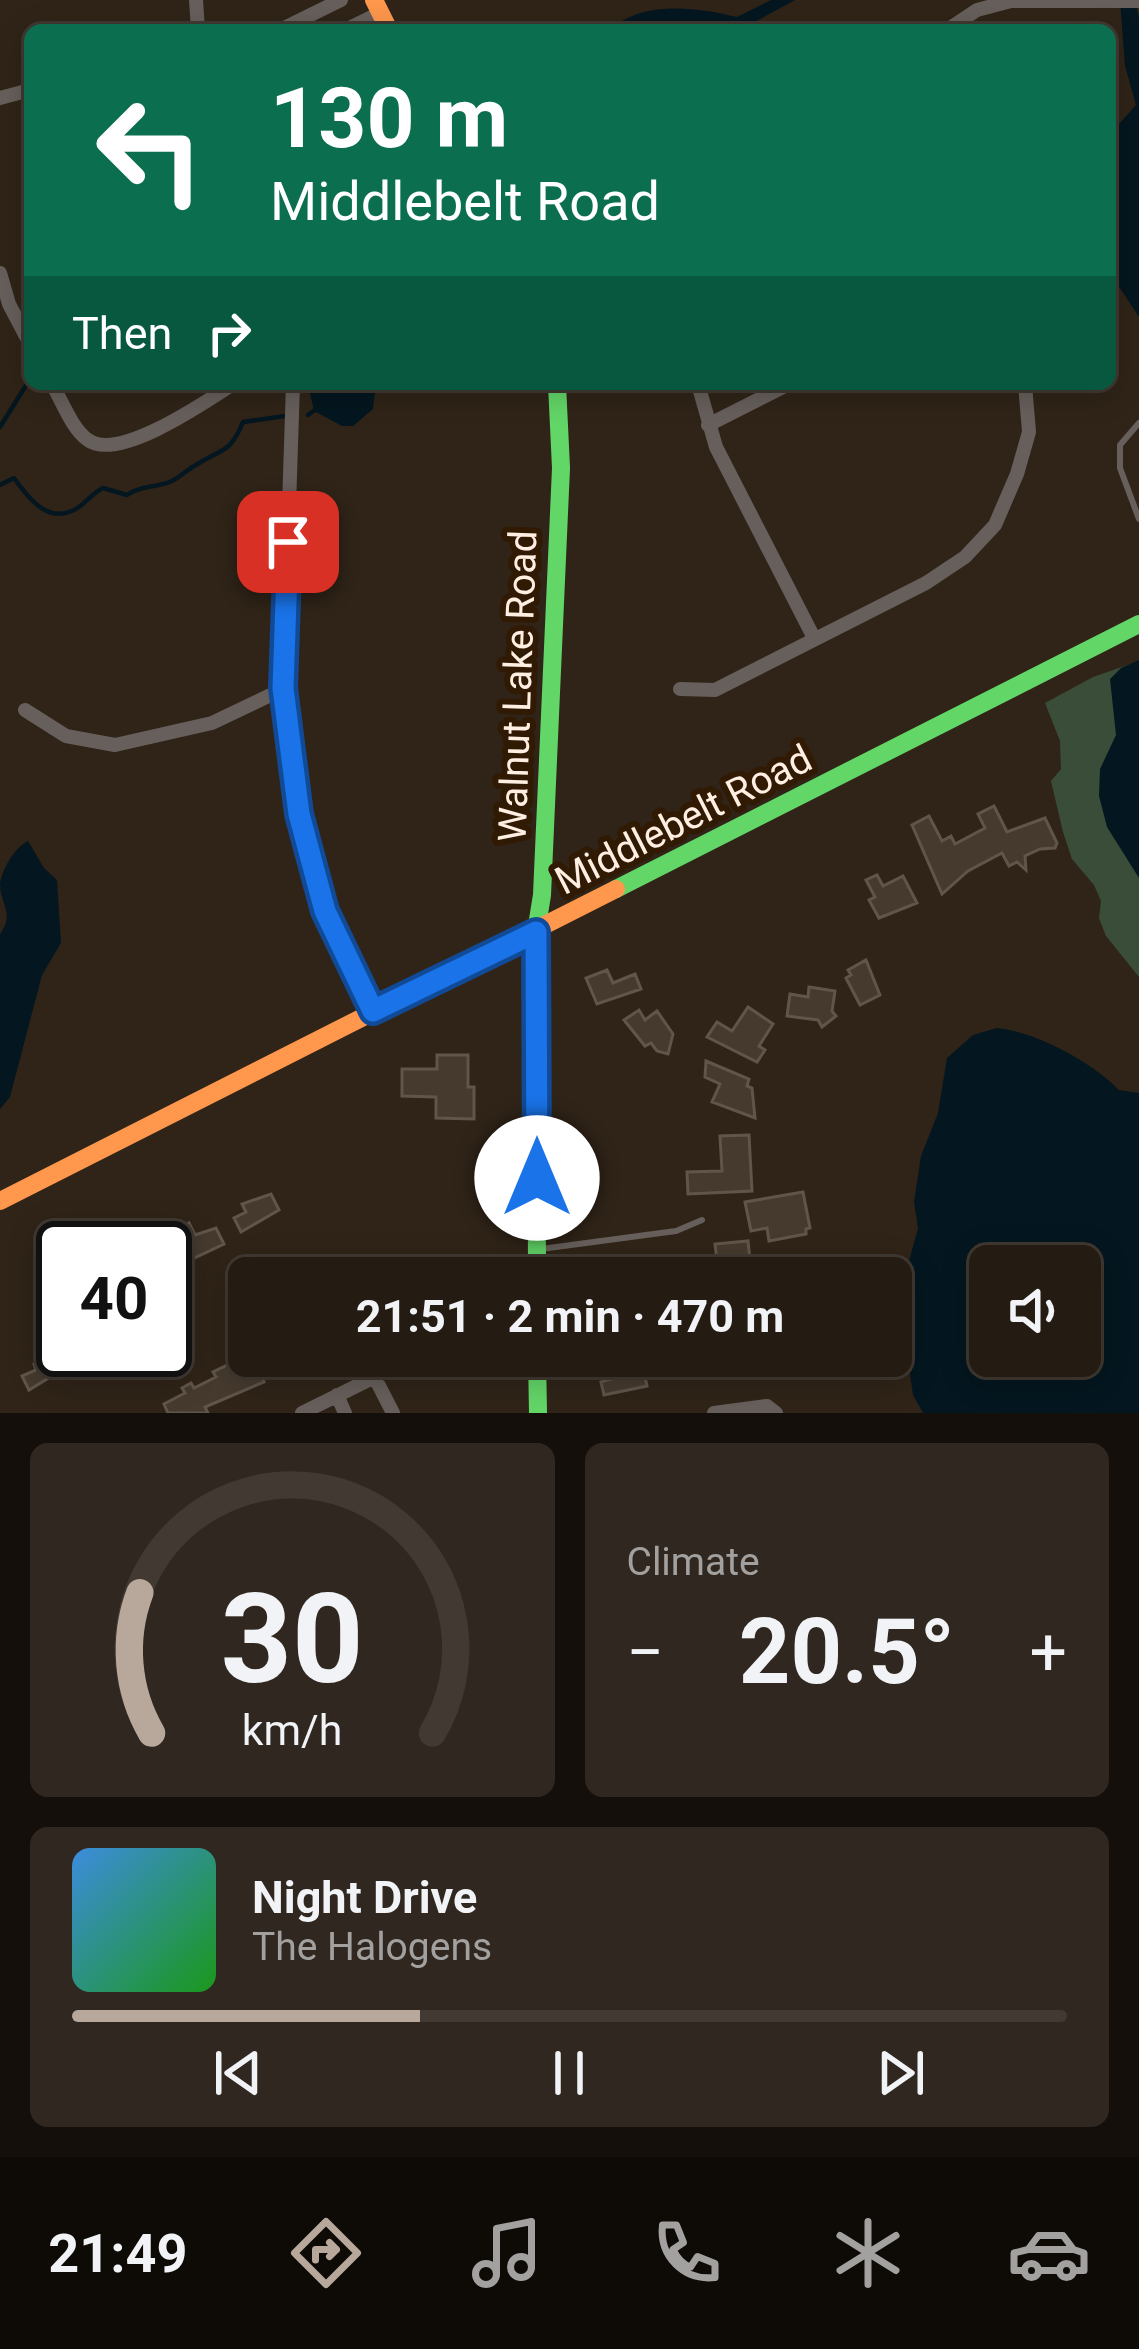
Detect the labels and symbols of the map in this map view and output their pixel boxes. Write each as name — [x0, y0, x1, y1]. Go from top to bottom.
pin — [237, 491, 339, 593]
street label: Walnut Lake Road — [490, 530, 546, 843]
street label: Middlebelt Road — [548, 735, 819, 904]
position arrow — [474, 1115, 600, 1241]
speed limit sign: 40 — [36, 1221, 192, 1377]

